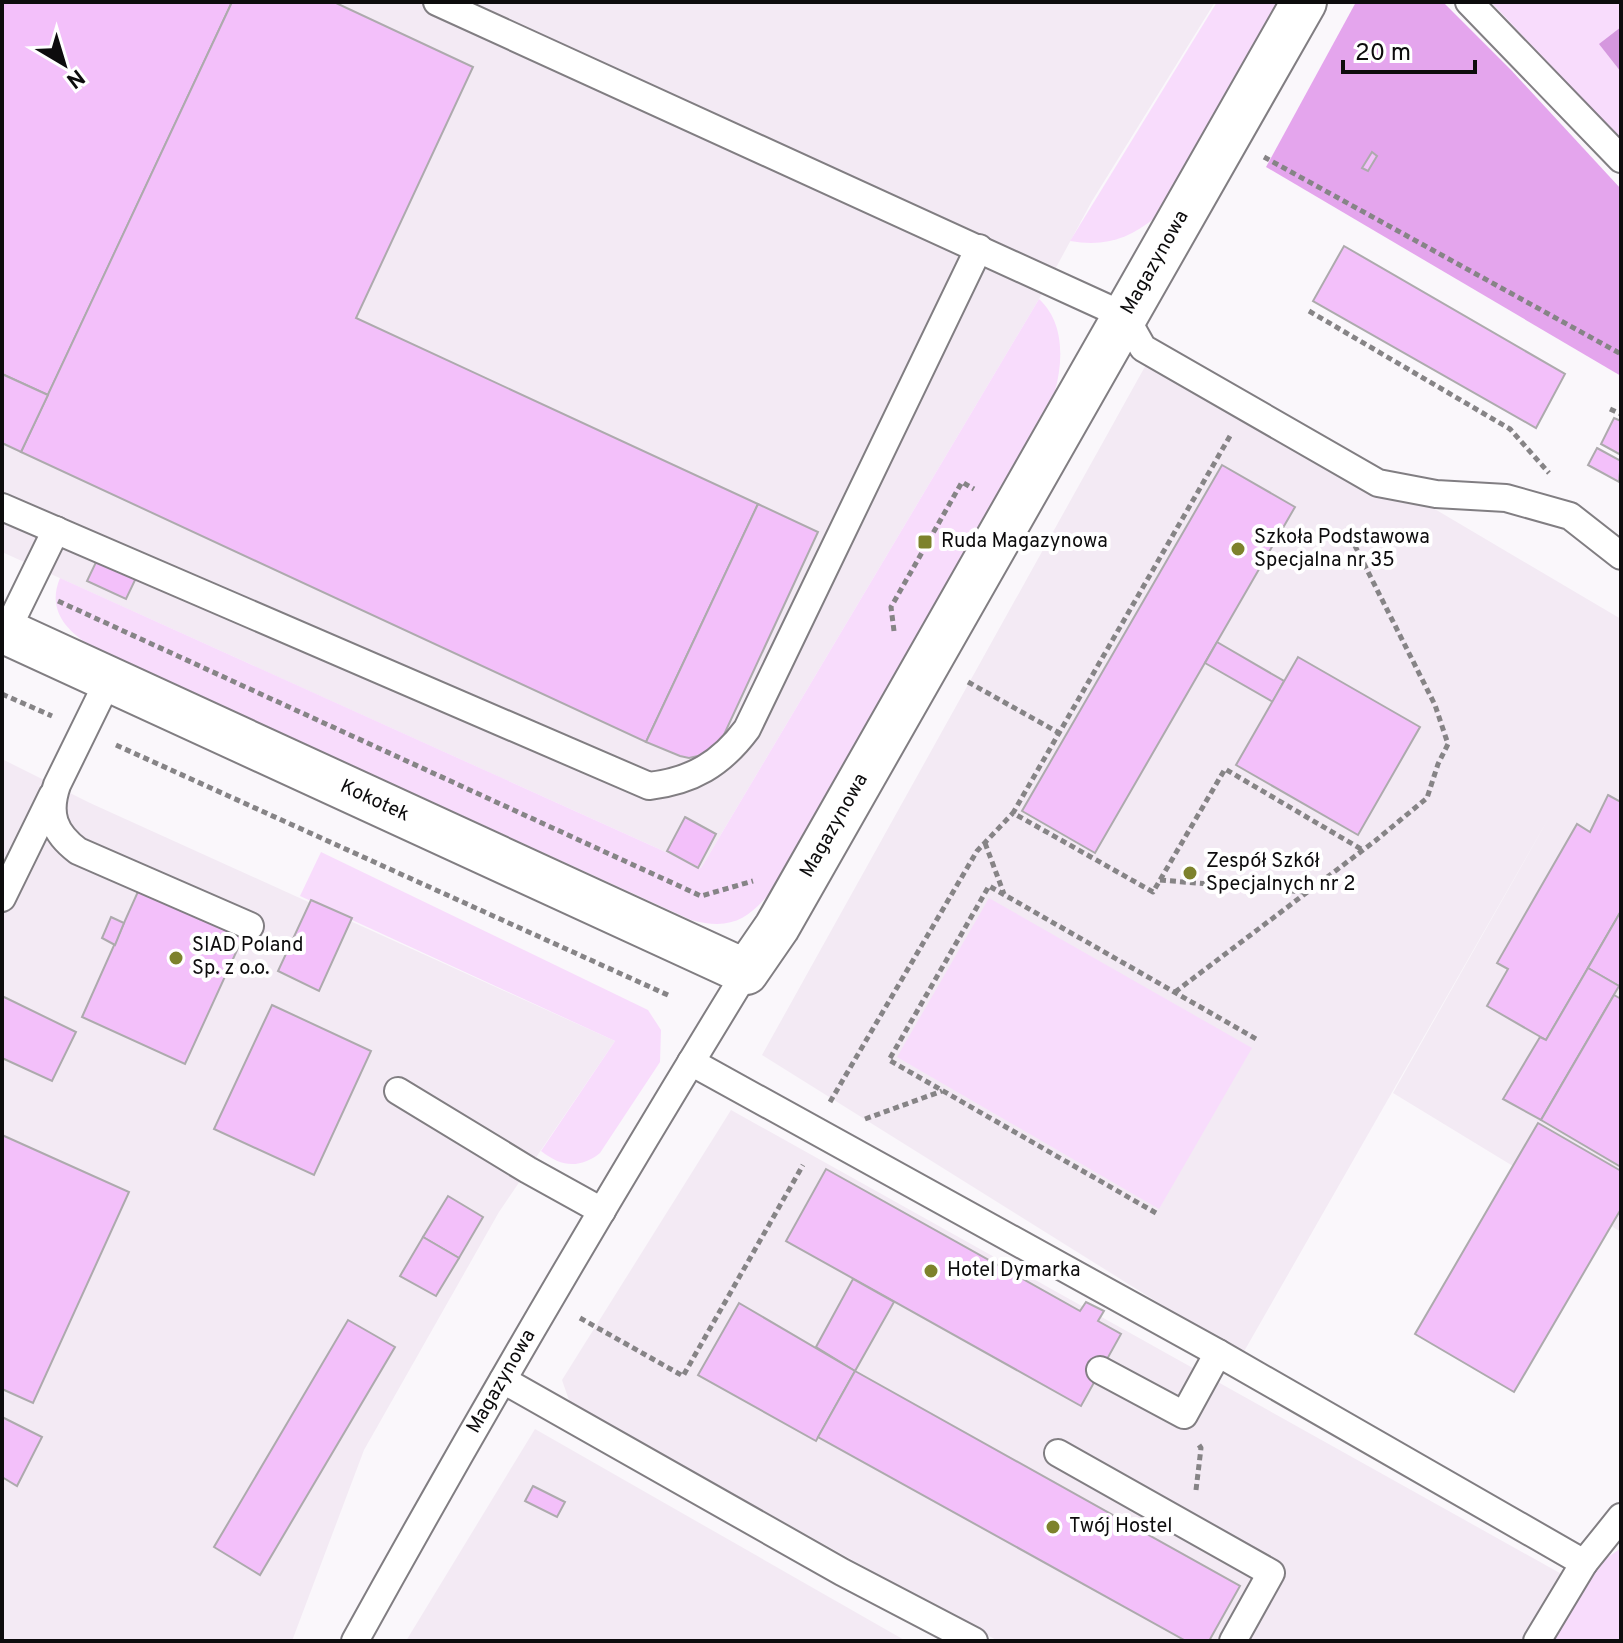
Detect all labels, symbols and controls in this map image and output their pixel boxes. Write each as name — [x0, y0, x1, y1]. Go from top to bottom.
north arrow — [24, 24, 104, 104]
scale bar — [1343, 24, 1475, 74]
text: 20 m — [1355, 39, 1411, 69]
text: N — [60, 62, 89, 93]
street label: Magazynowa — [1115, 206, 1195, 320]
place label: Szkoła Podstawowa Specjalna nr 35 — [1254, 525, 1430, 574]
place label: Ruda Magazynowa — [941, 529, 1108, 555]
marker: Ruda Magazynowa — [916, 533, 934, 551]
marker: Szkoła Podstawowa Specjalna nr 35 — [1229, 540, 1247, 558]
street label: Magazynowa — [795, 769, 875, 883]
street label: Kokotek — [336, 774, 413, 828]
place label: Zespół Szkół Specjalnych nr 2 — [1206, 849, 1355, 898]
marker: Zespół Szkół Specjalnych nr 2 — [1181, 864, 1199, 882]
place label: SIAD Poland Sp. z o.o. — [192, 933, 303, 982]
marker: SIAD Poland Sp. z o.o. — [167, 949, 185, 967]
place label: Hotel Dymarka — [947, 1258, 1080, 1284]
marker: Hotel Dymarka — [922, 1262, 940, 1280]
street label: Magazynowa — [461, 1325, 542, 1438]
place label: Twój Hostel — [1069, 1514, 1172, 1540]
marker: Twój Hostel — [1044, 1518, 1062, 1536]

